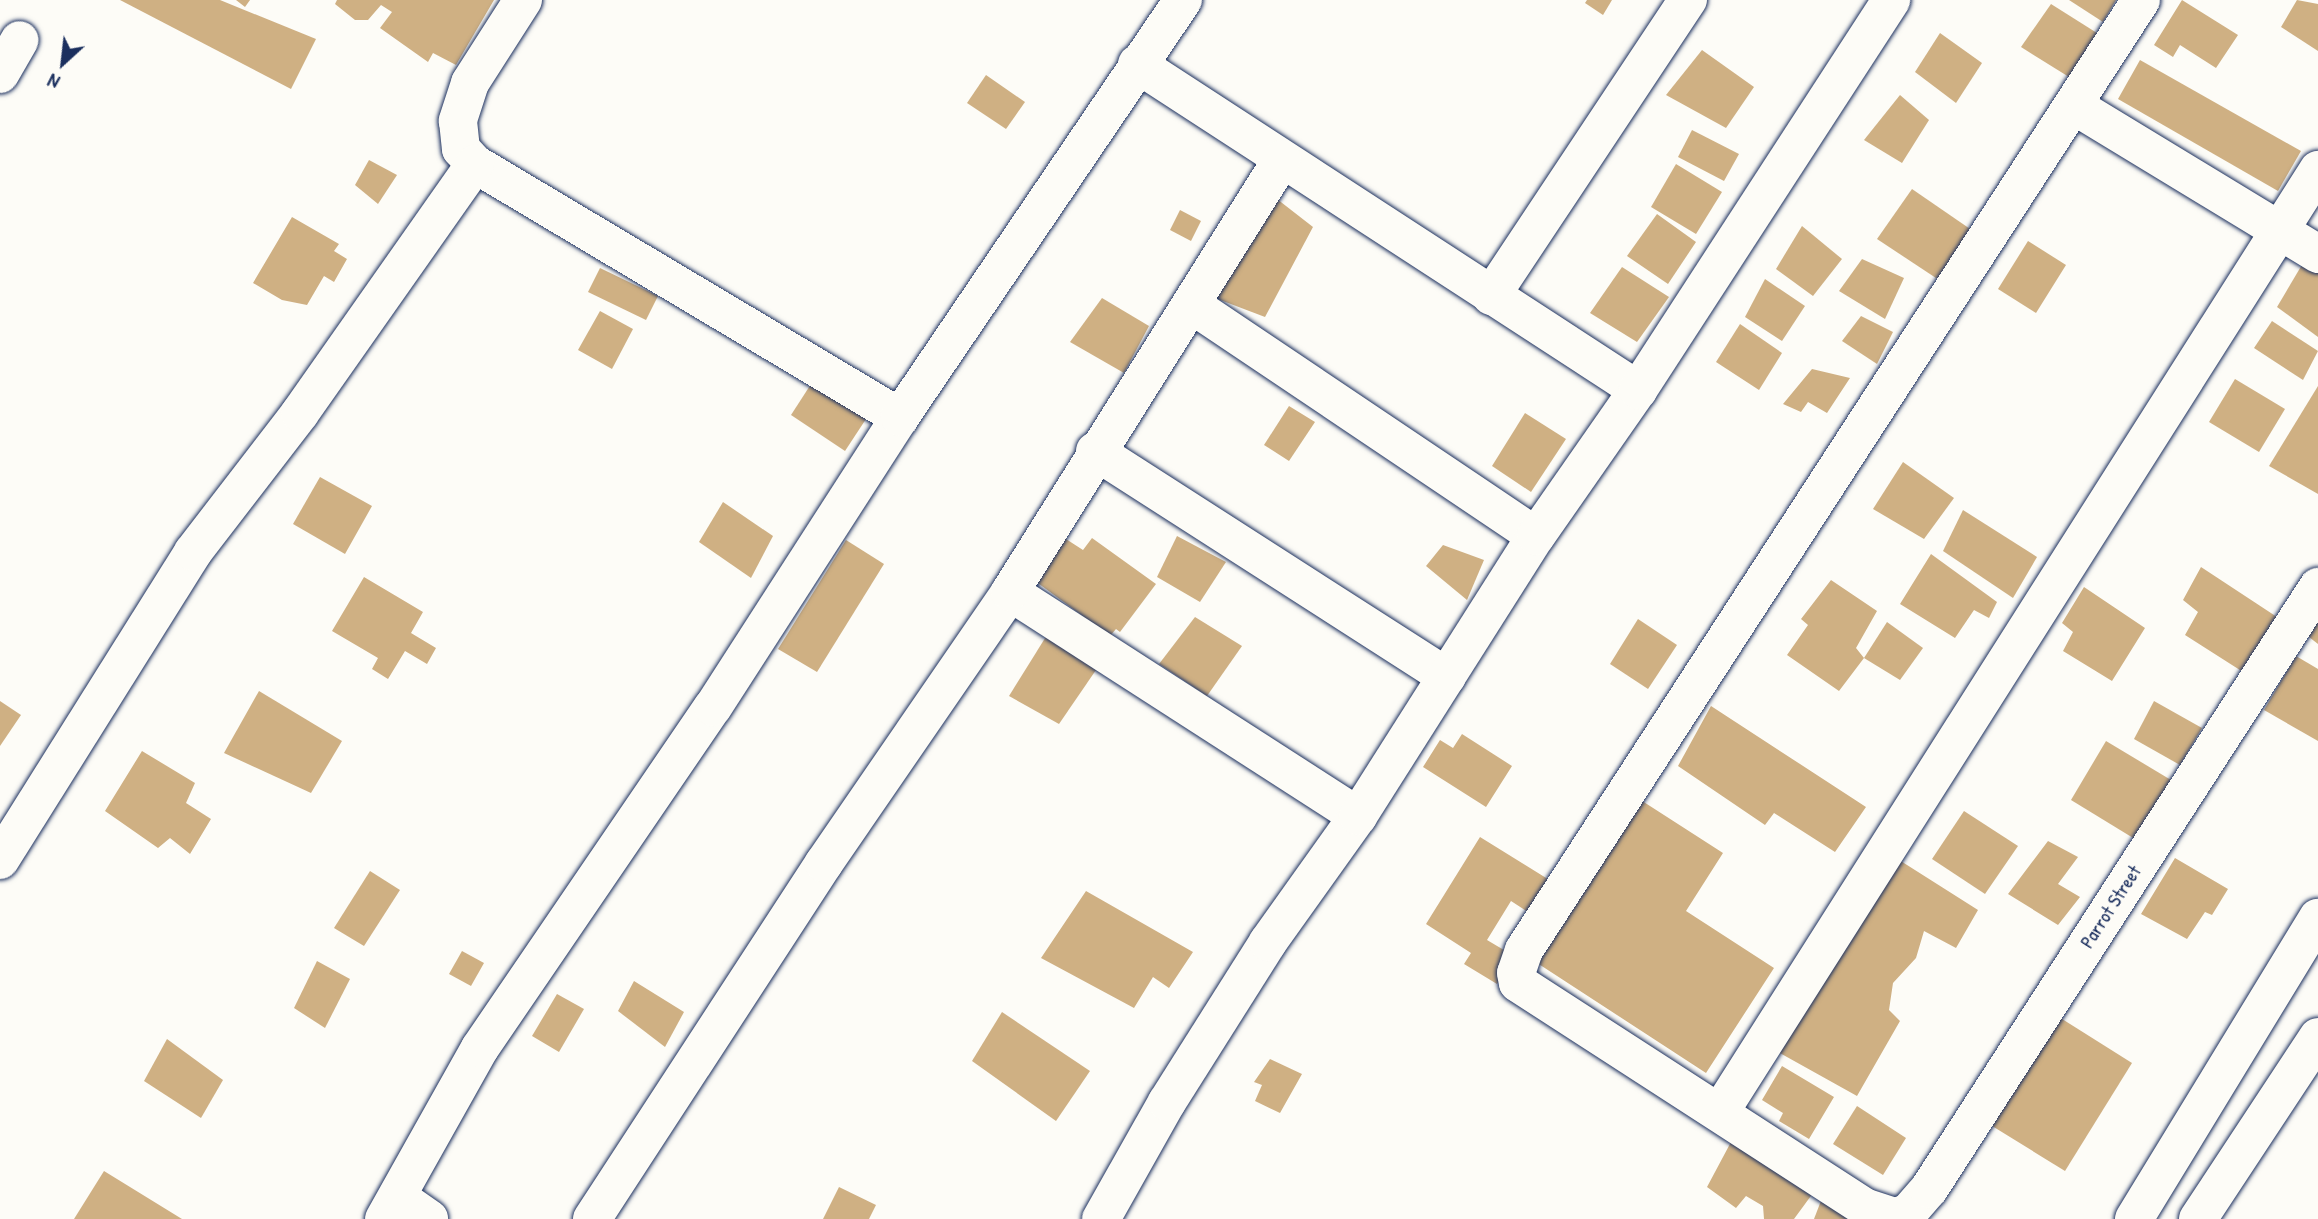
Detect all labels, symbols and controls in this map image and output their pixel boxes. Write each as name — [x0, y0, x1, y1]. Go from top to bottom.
north arrow — [28, 28, 98, 98]
text: N — [43, 68, 64, 96]
street label: Parrot Street — [2076, 861, 2146, 953]

